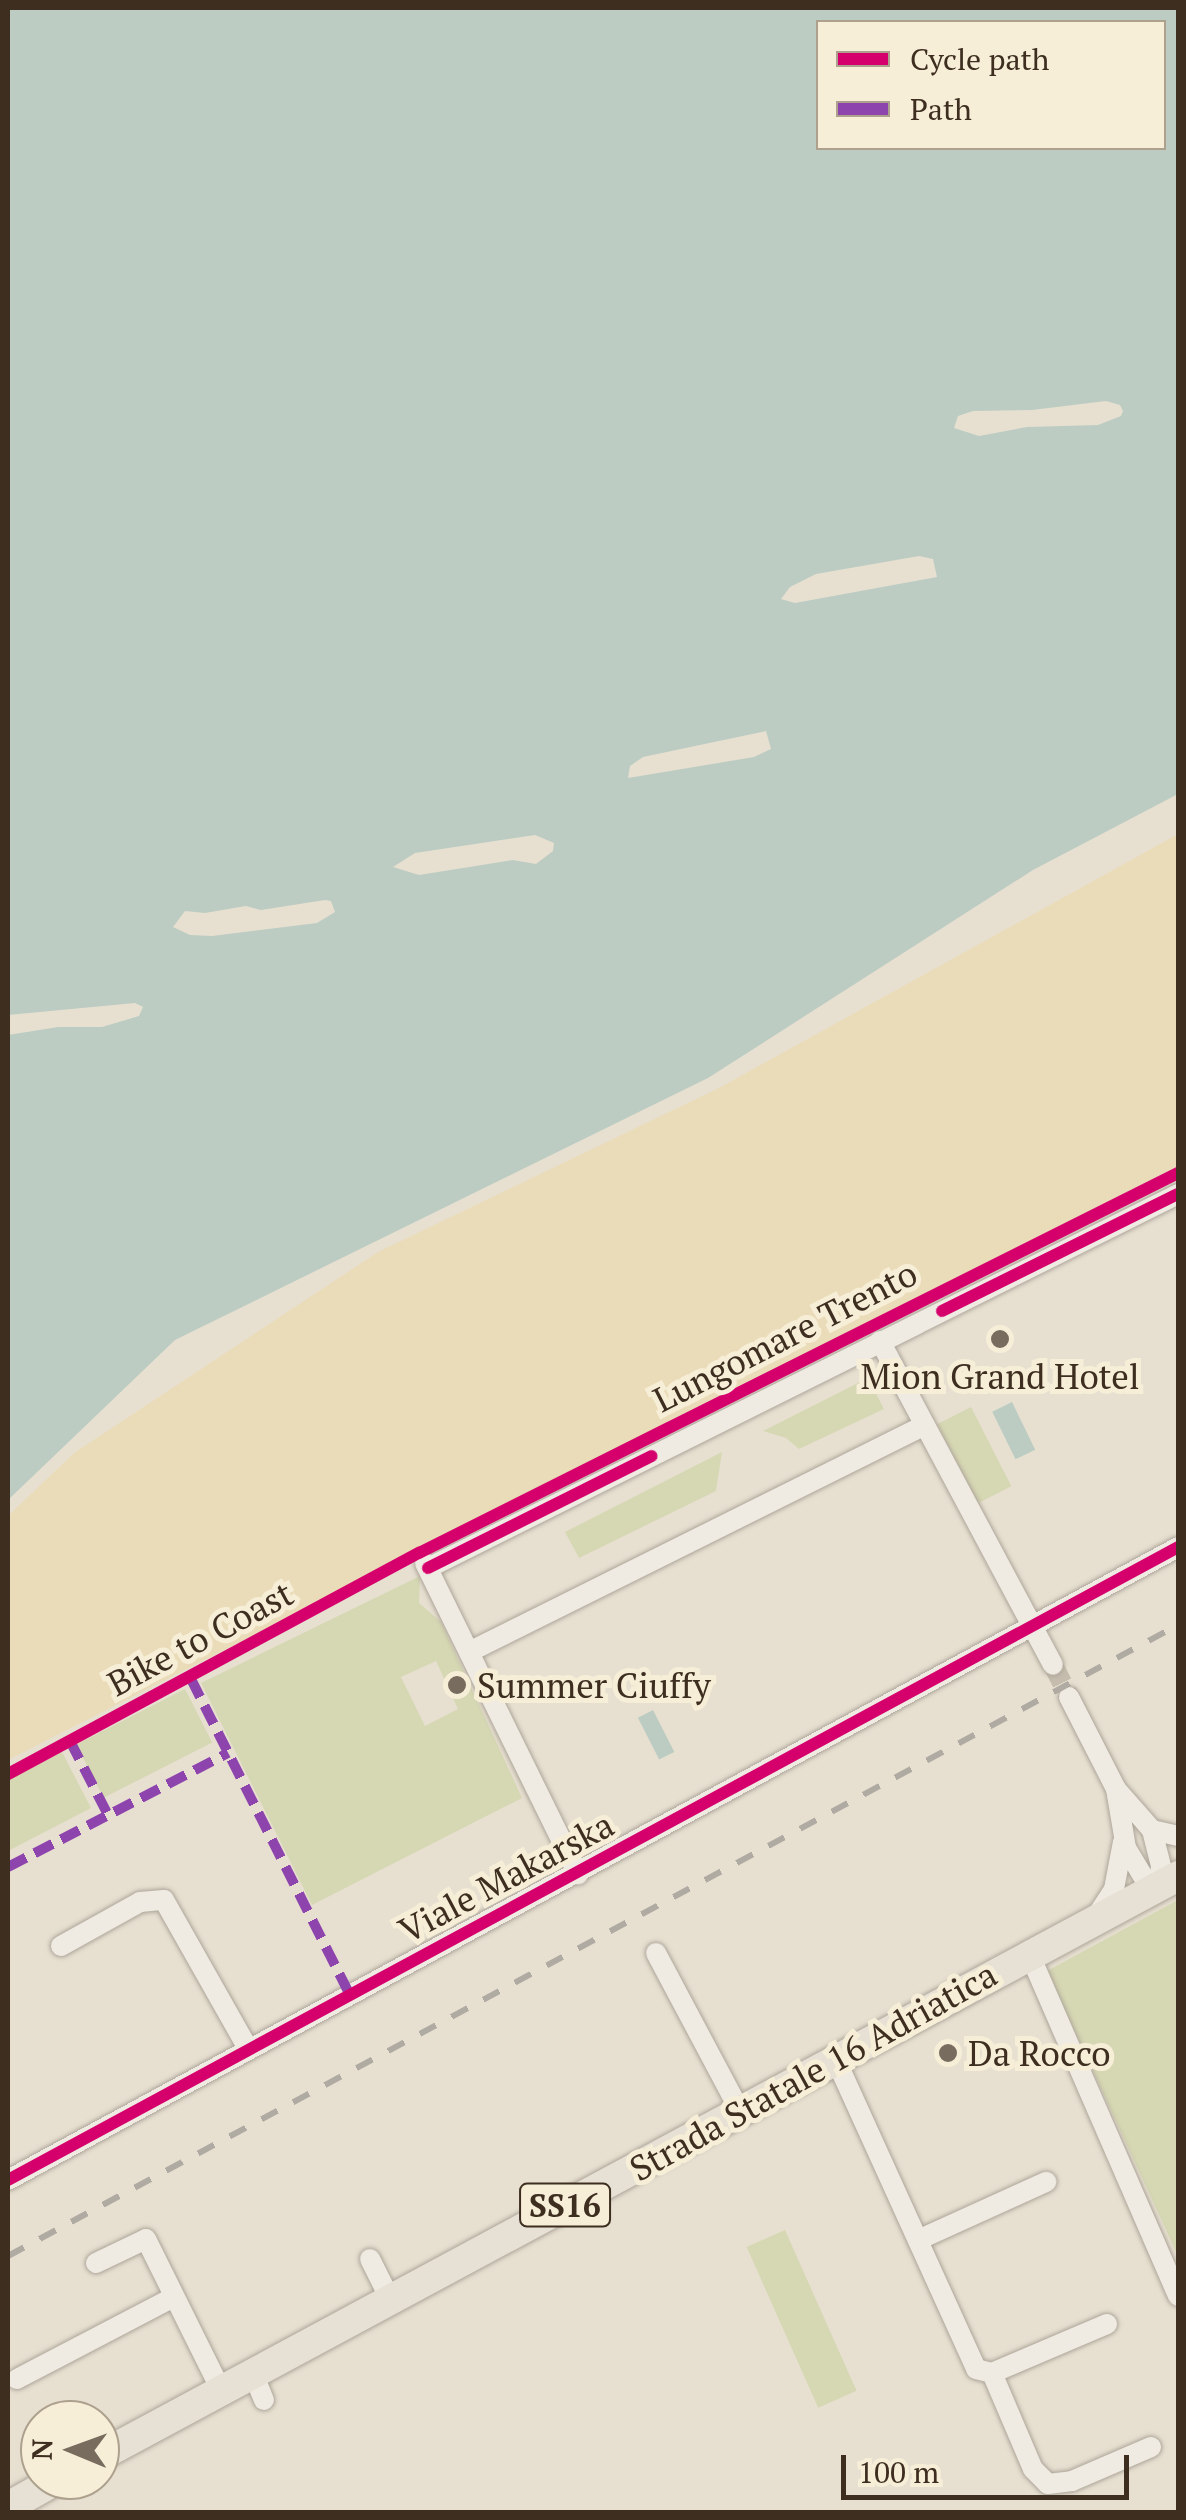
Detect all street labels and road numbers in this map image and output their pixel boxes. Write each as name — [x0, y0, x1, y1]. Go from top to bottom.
street label: Lungomare Trento — [646, 1251, 924, 1421]
street label: Bike to Coast — [100, 1572, 300, 1704]
street label: Viale Makarska — [392, 1803, 620, 1951]
street label: Strada Statale 16 Adriatica — [622, 1952, 1004, 2190]
road number: SS16 — [518, 2178, 612, 2232]

